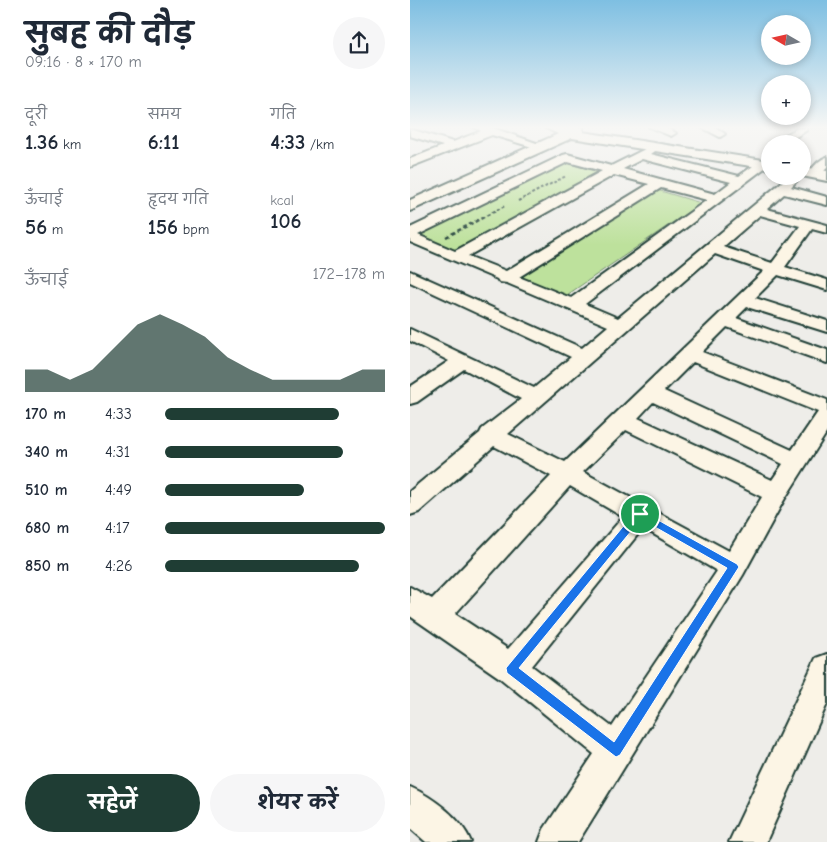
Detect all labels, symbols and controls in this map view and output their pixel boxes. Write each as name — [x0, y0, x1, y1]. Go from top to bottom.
north arrow — [761, 15, 811, 65]
map controls — [761, 15, 811, 185]
button: share — [333, 17, 385, 69]
text: सुबह की दौड़ — [25, 18, 193, 50]
text: 09:16 · 8 × 170 m — [25, 53, 142, 71]
button: + — [761, 75, 811, 125]
text: दूरी — [25, 106, 47, 123]
text: समय — [148, 106, 181, 123]
text: गति — [270, 106, 296, 123]
text: 1.36 — [25, 130, 58, 154]
text: 6:11 — [148, 130, 180, 154]
text: 4:33 — [270, 130, 305, 154]
button: − — [761, 135, 811, 185]
text: km — [58, 136, 81, 153]
text: /km — [305, 136, 334, 153]
text: ऊँचाई — [25, 191, 63, 208]
text: हृदय गति — [148, 191, 208, 208]
text: kcal — [270, 192, 294, 209]
text: 106 — [270, 209, 302, 233]
text: 56 — [25, 215, 47, 239]
text: 156 — [148, 215, 178, 239]
text: m — [47, 221, 63, 238]
text: bpm — [178, 221, 209, 238]
text: 172–178 m — [312, 265, 385, 283]
text: ऊँचाई — [25, 271, 68, 289]
text: 170 m — [25, 405, 66, 423]
text: 4:33 — [105, 405, 132, 423]
text: 340 m — [25, 443, 68, 461]
text: 4:31 — [105, 443, 130, 461]
text: 510 m — [25, 481, 67, 499]
text: 4:49 — [105, 481, 132, 499]
pin — [619, 493, 661, 535]
icon: arrive — [626, 500, 654, 528]
text: 680 m — [25, 519, 69, 537]
text: 4:17 — [105, 519, 130, 537]
text: 850 m — [25, 557, 69, 575]
text: 4:26 — [105, 557, 133, 575]
button: सहेजें — [25, 774, 200, 832]
button: शेयर करें — [210, 774, 385, 832]

